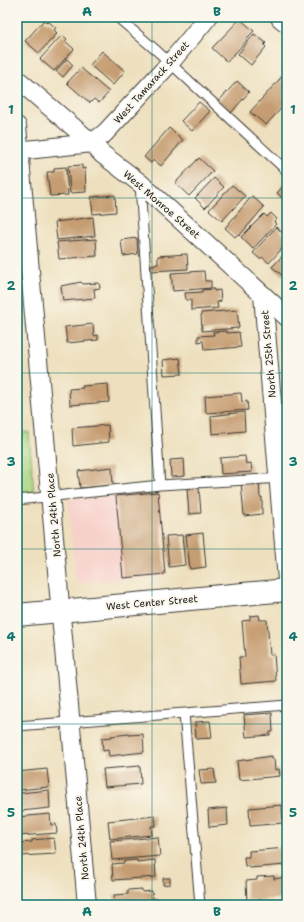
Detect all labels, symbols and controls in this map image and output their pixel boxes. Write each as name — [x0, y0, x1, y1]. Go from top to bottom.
text: A — [82, 3, 92, 20]
text: B — [213, 3, 221, 20]
street label: West Tamarack Street — [111, 38, 192, 126]
text: 1 — [8, 101, 14, 118]
text: 1 — [290, 101, 296, 118]
street label: West Monroe Street — [121, 167, 203, 241]
text: 2 — [6, 277, 16, 294]
text: 2 — [288, 277, 298, 294]
street label: North 25th Street — [258, 310, 279, 398]
text: 3 — [6, 453, 16, 470]
text: 3 — [288, 453, 298, 470]
street label: North 24th Place — [43, 472, 64, 558]
street label: West Center Street — [106, 592, 198, 613]
text: 4 — [6, 628, 16, 645]
text: 4 — [288, 628, 298, 645]
street label: North 24th Place — [71, 795, 92, 881]
text: 5 — [7, 804, 15, 821]
text: 5 — [289, 804, 297, 821]
text: A — [82, 903, 92, 920]
text: B — [213, 903, 221, 920]

